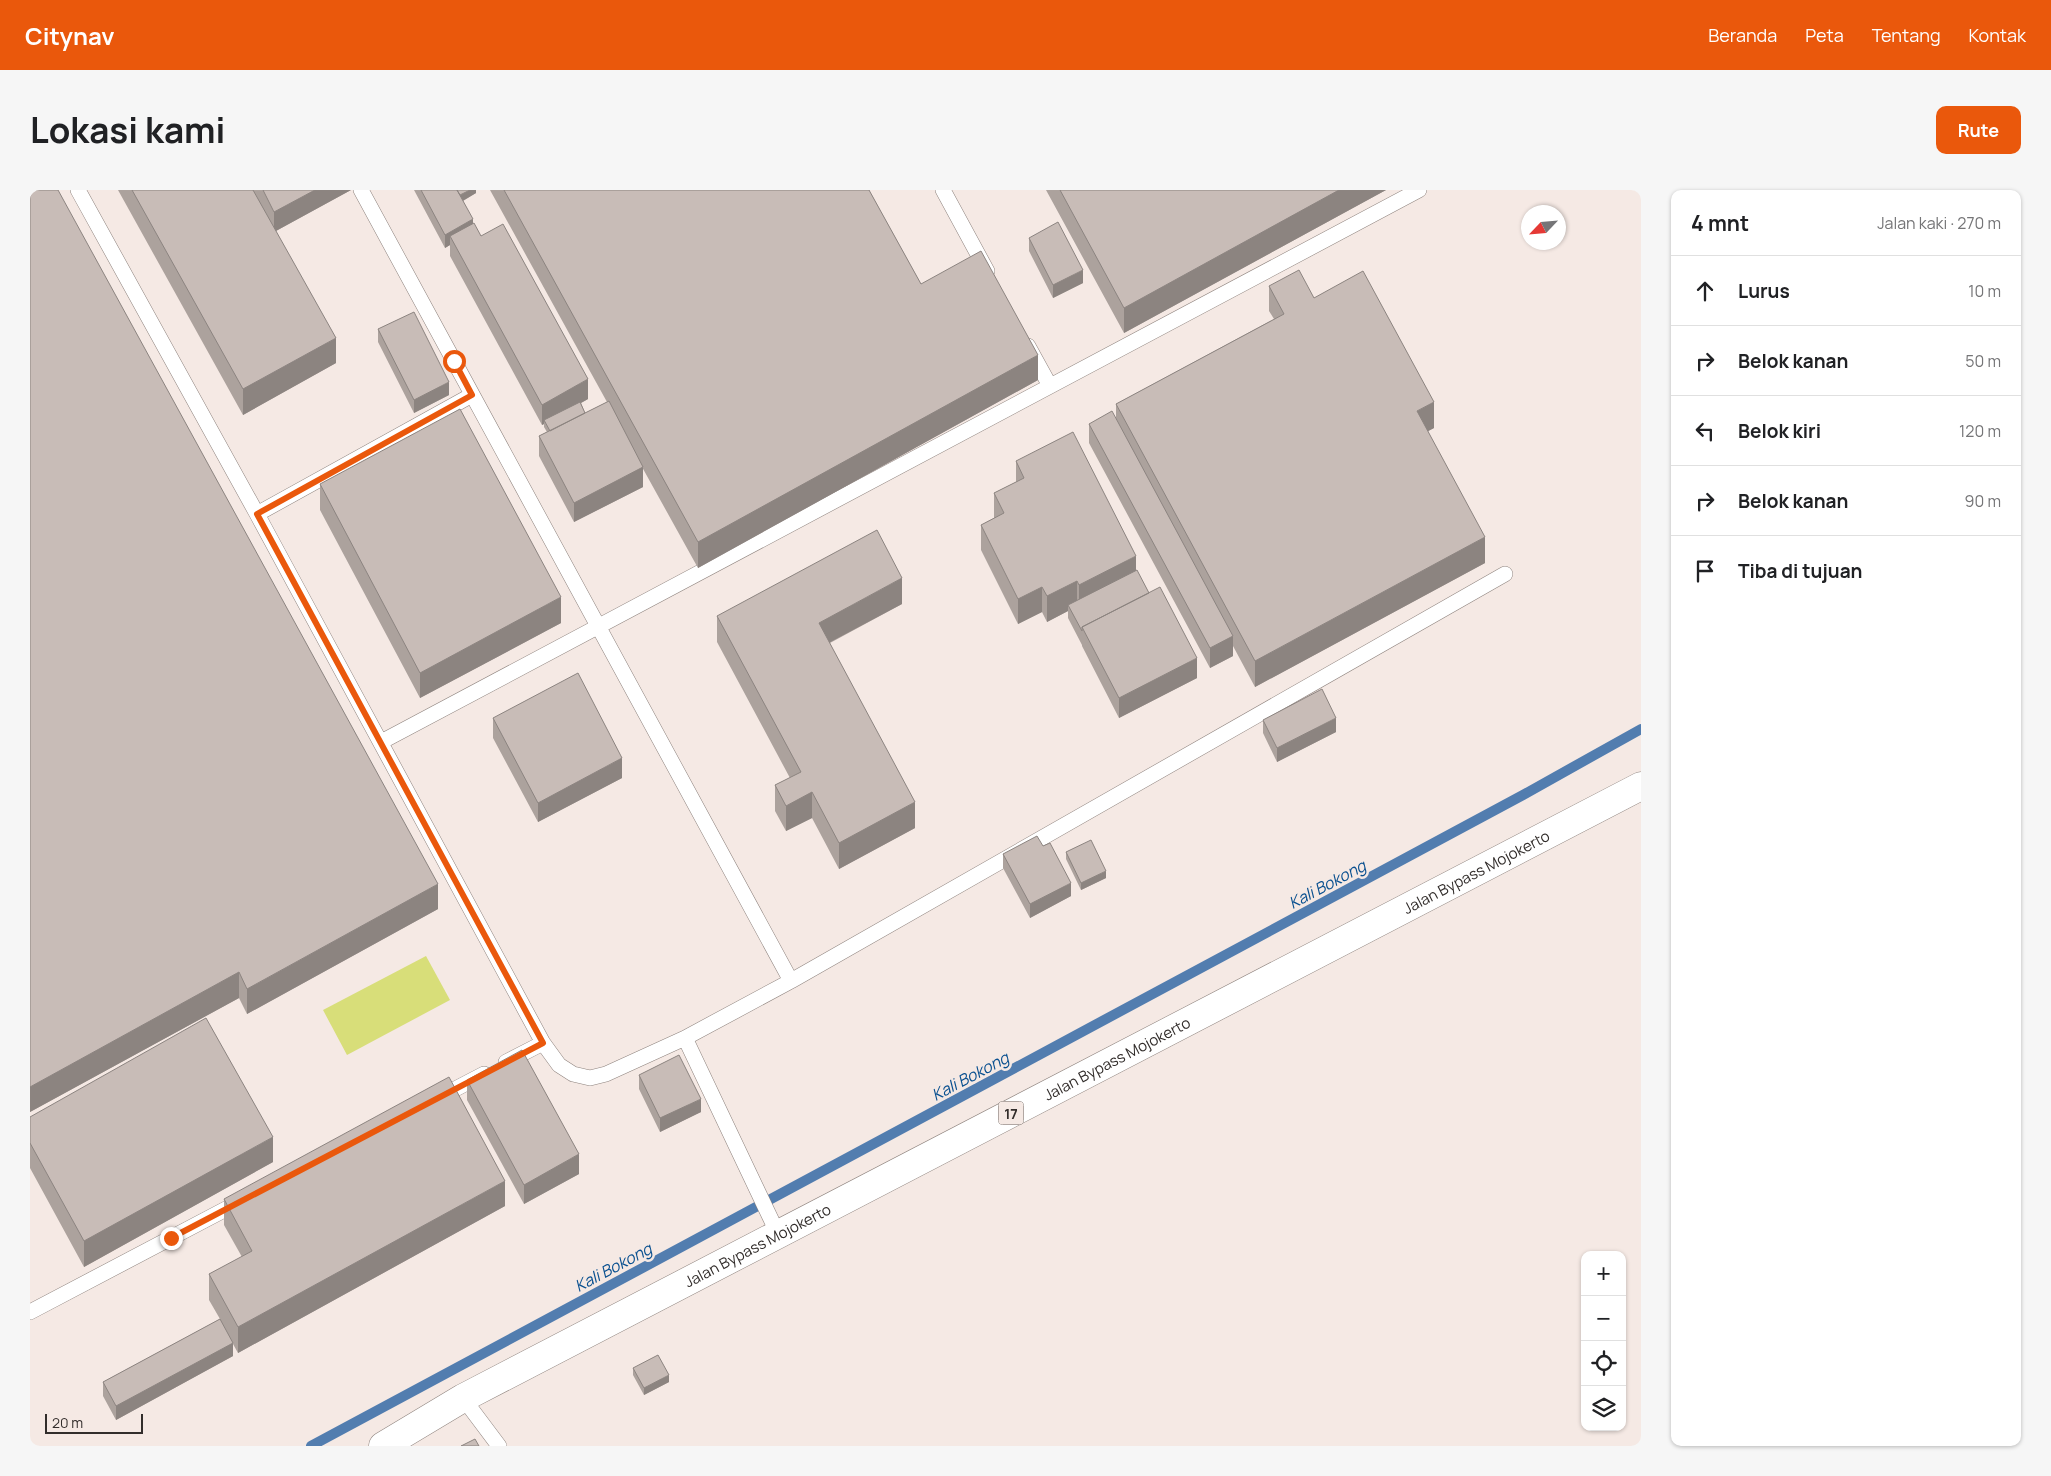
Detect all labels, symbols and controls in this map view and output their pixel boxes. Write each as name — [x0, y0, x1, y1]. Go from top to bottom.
text: Citynav — [25, 19, 115, 52]
text: Beranda — [1708, 23, 1777, 47]
text: Peta — [1805, 23, 1844, 47]
text: Tentang — [1872, 23, 1941, 47]
text: Kontak — [1969, 23, 2026, 47]
text: Lokasi kami — [30, 106, 225, 154]
button: Rute — [1936, 106, 2021, 154]
north arrow — [1521, 205, 1566, 250]
text: 4 mnt — [1691, 209, 1749, 237]
text: Jalan kaki · 270 m — [1877, 212, 2001, 234]
icon: ahead — [1691, 277, 1719, 305]
text: Lurus — [1738, 278, 1790, 304]
text: 10 m — [1968, 280, 2001, 302]
icon: right — [1691, 347, 1719, 375]
text: Belok kanan — [1738, 348, 1848, 374]
route start — [443, 350, 466, 373]
text: 50 m — [1965, 350, 2001, 372]
icon: left — [1691, 417, 1719, 445]
text: Belok kiri — [1738, 418, 1821, 444]
text: 120 m — [1959, 420, 2001, 442]
icon: right — [1691, 487, 1719, 515]
text: Belok kanan — [1738, 488, 1848, 514]
text: 90 m — [1965, 490, 2001, 512]
icon: arrive — [1691, 557, 1719, 585]
text: Tiba di tujuan — [1738, 558, 1862, 584]
street label: Jalan Bypass Mojokerto — [1399, 825, 1553, 918]
water label: Kali Bokong — [1285, 854, 1371, 914]
street label: Jalan Bypass Mojokerto — [1040, 1012, 1194, 1105]
water label: Kali Bokong — [928, 1046, 1014, 1106]
road number: 17 — [998, 1101, 1024, 1124]
street label: Jalan Bypass Mojokerto — [680, 1198, 834, 1292]
route end — [160, 1227, 183, 1250]
water label: Kali Bokong — [571, 1237, 657, 1297]
map controls — [1581, 1251, 1626, 1431]
button: + — [1581, 1251, 1626, 1296]
button: − — [1581, 1296, 1626, 1341]
button: locate — [1581, 1341, 1626, 1386]
button: layers — [1581, 1386, 1626, 1431]
scale bar — [45, 1411, 142, 1434]
text: 20 m — [52, 1413, 83, 1432]

